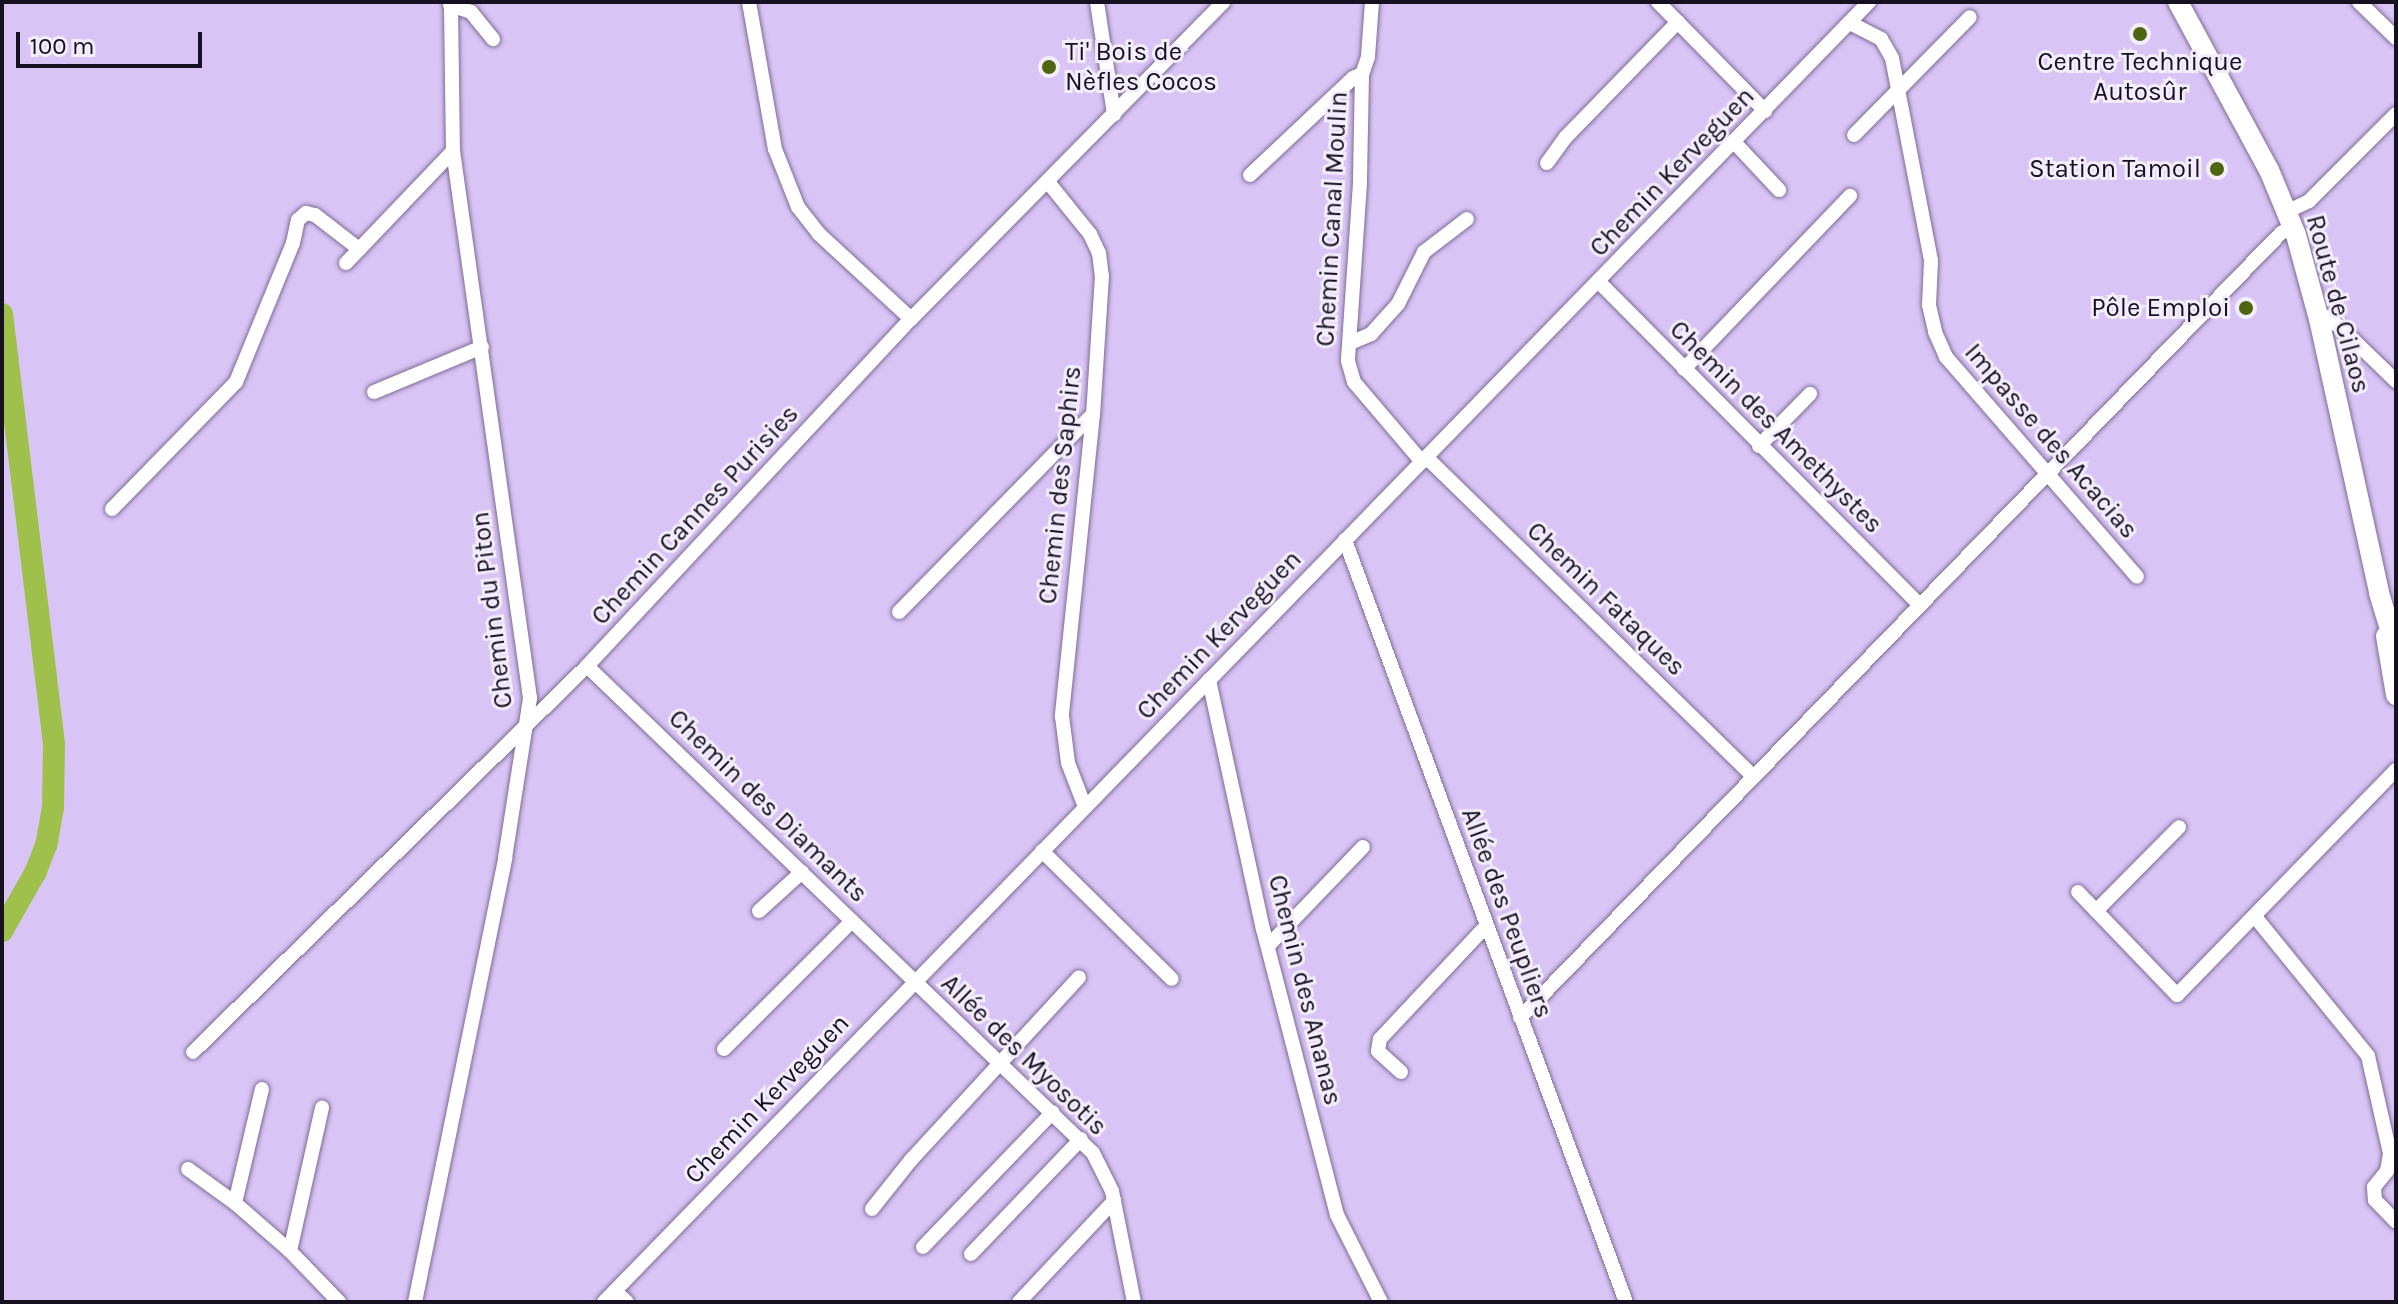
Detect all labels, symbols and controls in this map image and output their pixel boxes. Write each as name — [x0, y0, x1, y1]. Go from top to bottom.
scale bar — [20, 16, 206, 66]
marker: Centre Technique Autosûr — [2131, 25, 2149, 43]
text: 100 m — [30, 32, 95, 60]
place label: Ti' Bois de Nèfles Cocos — [1065, 36, 1217, 98]
place label: Centre Technique Autosûr — [2038, 46, 2242, 108]
marker: Ti' Bois de Nèfles Cocos — [1040, 58, 1058, 76]
street label: Chemin Kerveguen — [1583, 81, 1761, 263]
street label: Chemin Canal Moulin — [1310, 91, 1354, 347]
place label: Station Tamoil — [2029, 153, 2201, 185]
marker: Station Tamoil — [2208, 160, 2226, 178]
street label: Route de Cilaos — [2299, 211, 2377, 397]
place label: Pôle Emploi — [2091, 292, 2230, 324]
marker: Pôle Emploi — [2237, 299, 2255, 317]
street label: Chemin des Amethystes — [1663, 314, 1889, 540]
street label: Impasse des Acacias — [1958, 337, 2144, 545]
street label: Chemin des Saphirs — [1032, 364, 1088, 606]
street label: Chemin Cannes Purisies — [585, 399, 805, 631]
street label: Chemin du Piton — [464, 510, 520, 710]
street label: Chemin Fataques — [1520, 515, 1692, 683]
street label: Chemin Kerveguen — [1130, 544, 1308, 726]
street label: Chemin des Diamants — [662, 703, 874, 909]
street label: Allée des Peupliers — [1455, 804, 1559, 1022]
street label: Chemin des Ananas — [1261, 872, 1349, 1108]
street label: Allée des Myosotis — [935, 968, 1113, 1142]
street label: Chemin Kerveguen — [678, 1008, 856, 1190]

